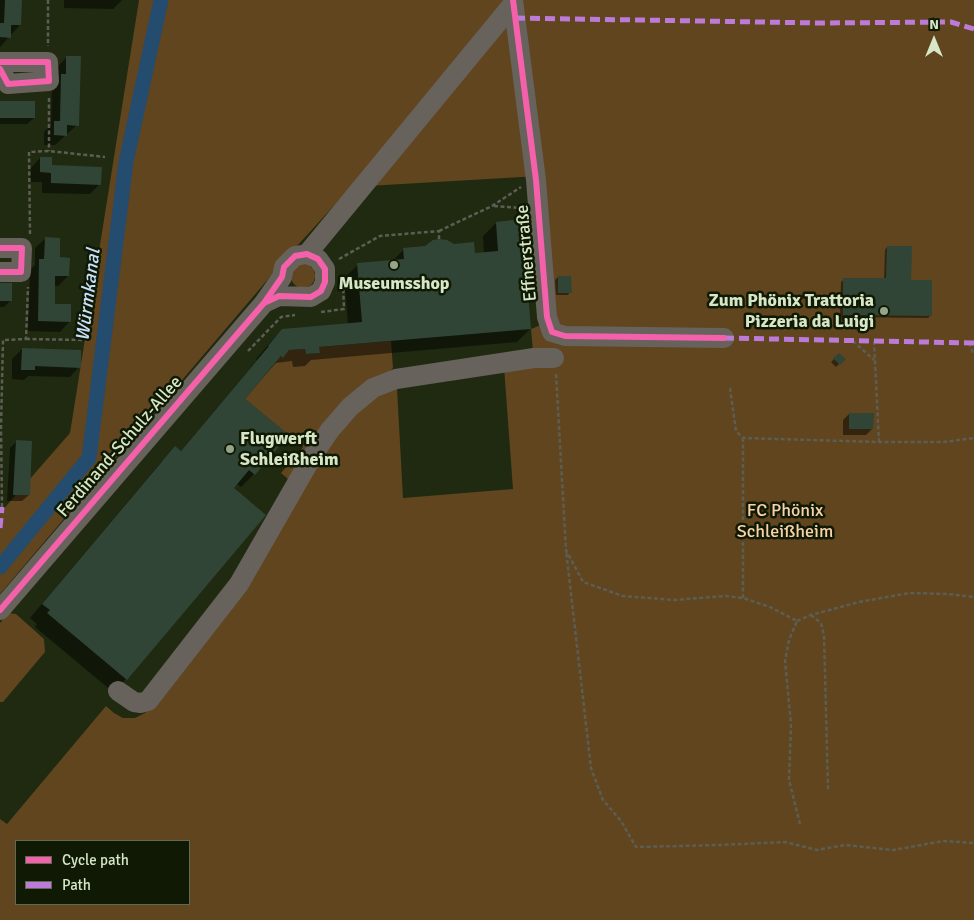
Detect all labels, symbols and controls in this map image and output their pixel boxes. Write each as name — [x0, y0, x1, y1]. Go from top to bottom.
north arrow — [909, 15, 959, 65]
text: N — [929, 16, 939, 33]
street label: Effnerstraße — [512, 204, 542, 302]
water label: Würmkanal — [72, 248, 106, 342]
marker: Museumsshop — [388, 259, 400, 271]
place label: Museumsshop — [338, 273, 450, 295]
place label: Zum Phönix Trattoria Pizzeria da Luigi — [709, 290, 874, 332]
marker: Zum Phönix Trattoria Pizzeria da Luigi — [878, 305, 890, 317]
street label: Ferdinand-Schulz-Allee — [53, 372, 187, 522]
place label: Flugwerft Schleißheim — [240, 428, 338, 470]
marker: Flugwerft Schleißheim — [224, 443, 236, 455]
park label: FC Phönix Schleißheim — [737, 500, 833, 542]
legend — [15, 840, 190, 905]
text: Cycle path — [62, 851, 129, 869]
text: Path — [62, 876, 91, 894]

